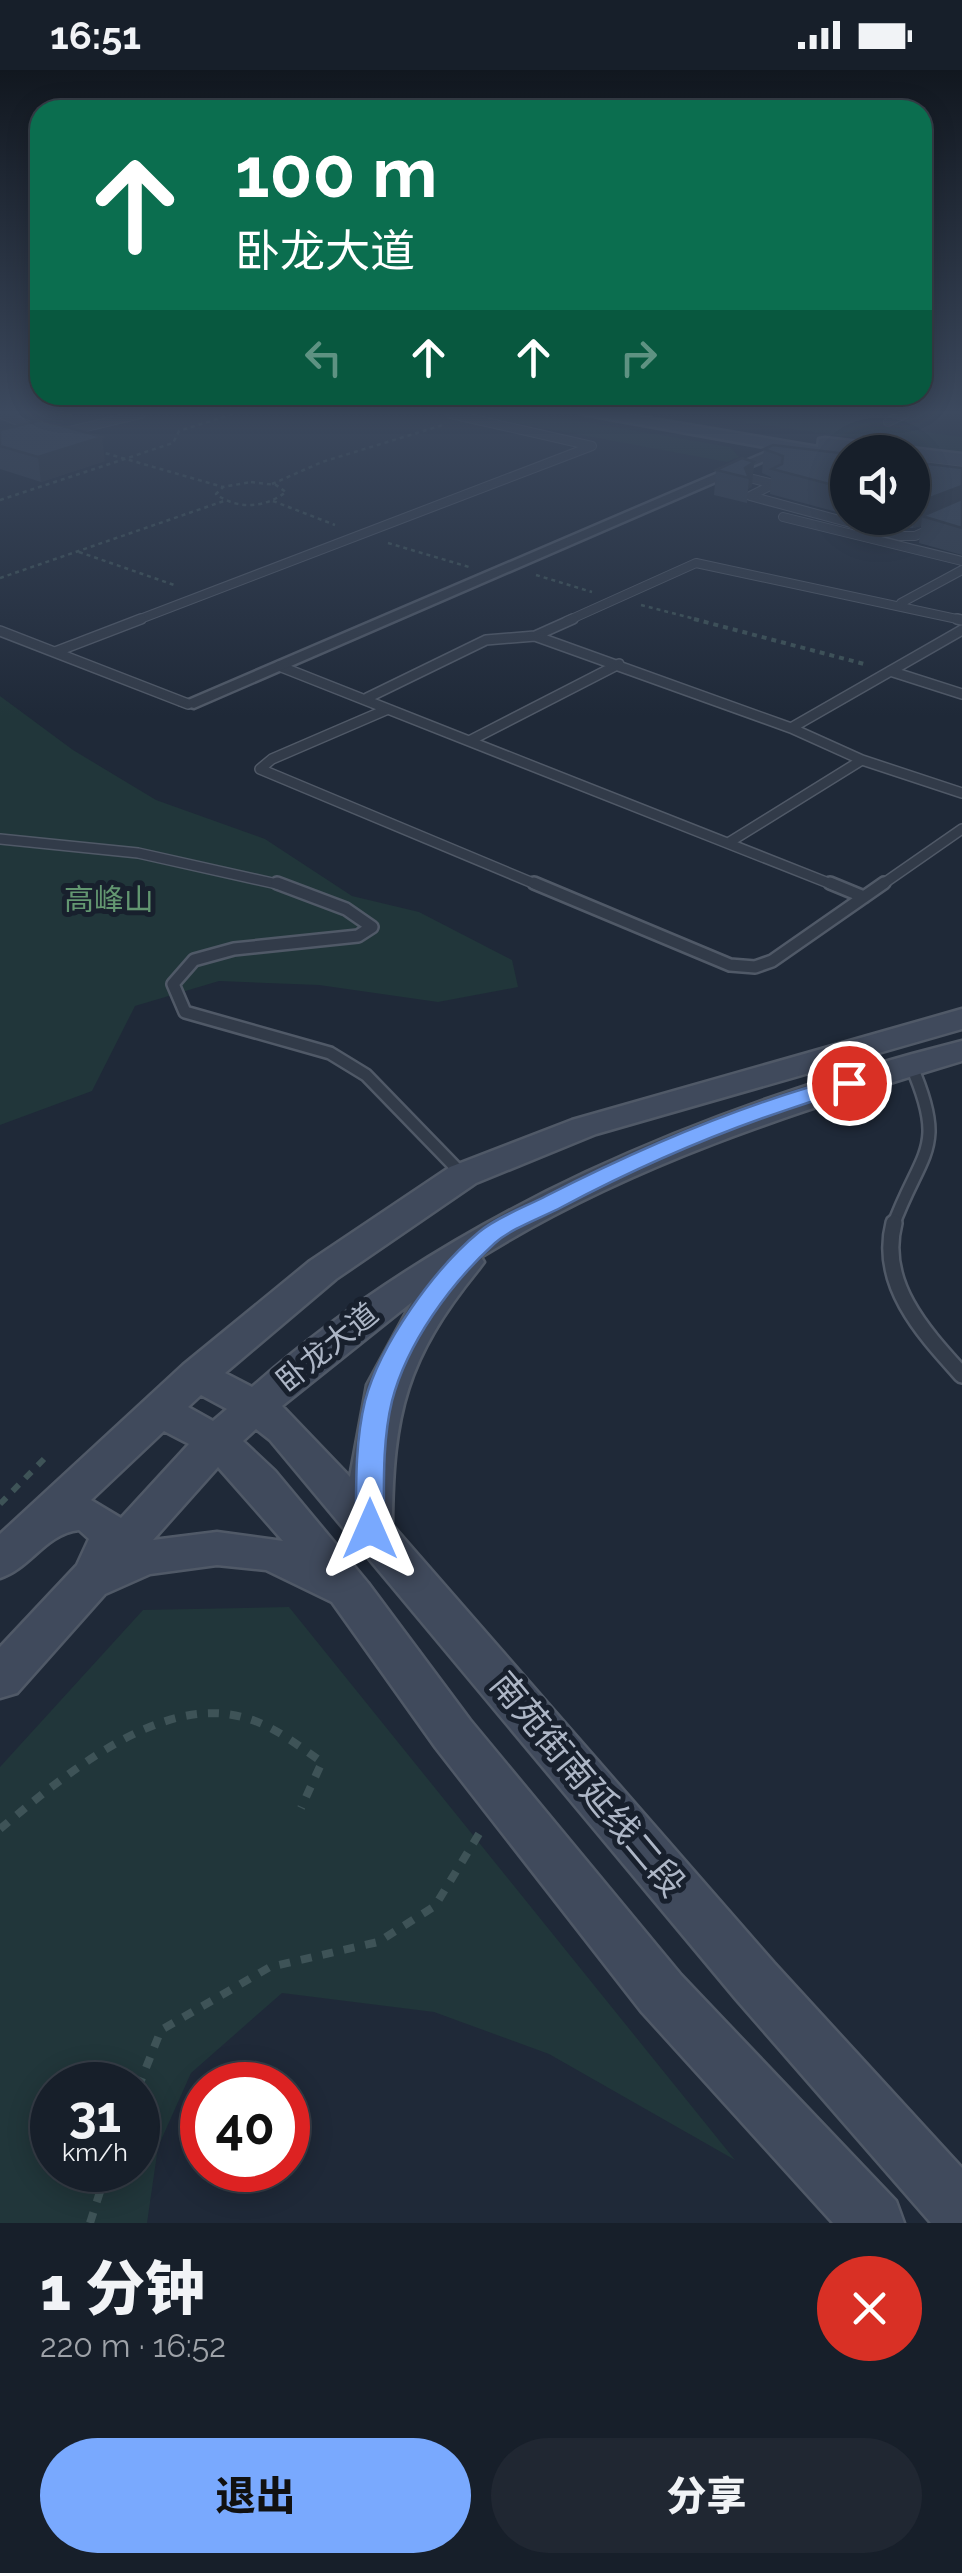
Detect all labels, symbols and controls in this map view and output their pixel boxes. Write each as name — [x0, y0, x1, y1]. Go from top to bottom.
text: 16:51 — [50, 13, 141, 58]
text: 100 m — [235, 131, 438, 213]
icon: ahead — [70, 140, 200, 270]
text: 卧龙大道 — [235, 225, 415, 278]
icon: left — [296, 330, 351, 385]
icon: ahead — [401, 330, 456, 385]
icon: ahead — [506, 330, 561, 385]
icon: right — [611, 330, 666, 385]
map controls — [830, 435, 930, 535]
button: sound — [830, 435, 930, 535]
park label: 高峰山 — [64, 882, 154, 917]
pin — [807, 1041, 892, 1126]
icon: arrive — [822, 1056, 877, 1111]
street label: 卧龙大道 — [269, 1296, 385, 1398]
position arrow — [318, 1477, 422, 1581]
street label: 南苑街南延线二段 — [482, 1664, 694, 1904]
speed limit sign: 40 — [180, 2062, 310, 2192]
text: 31 — [69, 2085, 121, 2144]
text: km/h — [62, 2137, 128, 2167]
text: 1 分钟 — [40, 2254, 205, 2324]
button: close — [817, 2256, 922, 2361]
text: 220 m · 16:52 — [40, 2327, 226, 2364]
button: 退出 — [40, 2438, 471, 2553]
button: 分享 — [491, 2438, 922, 2553]

